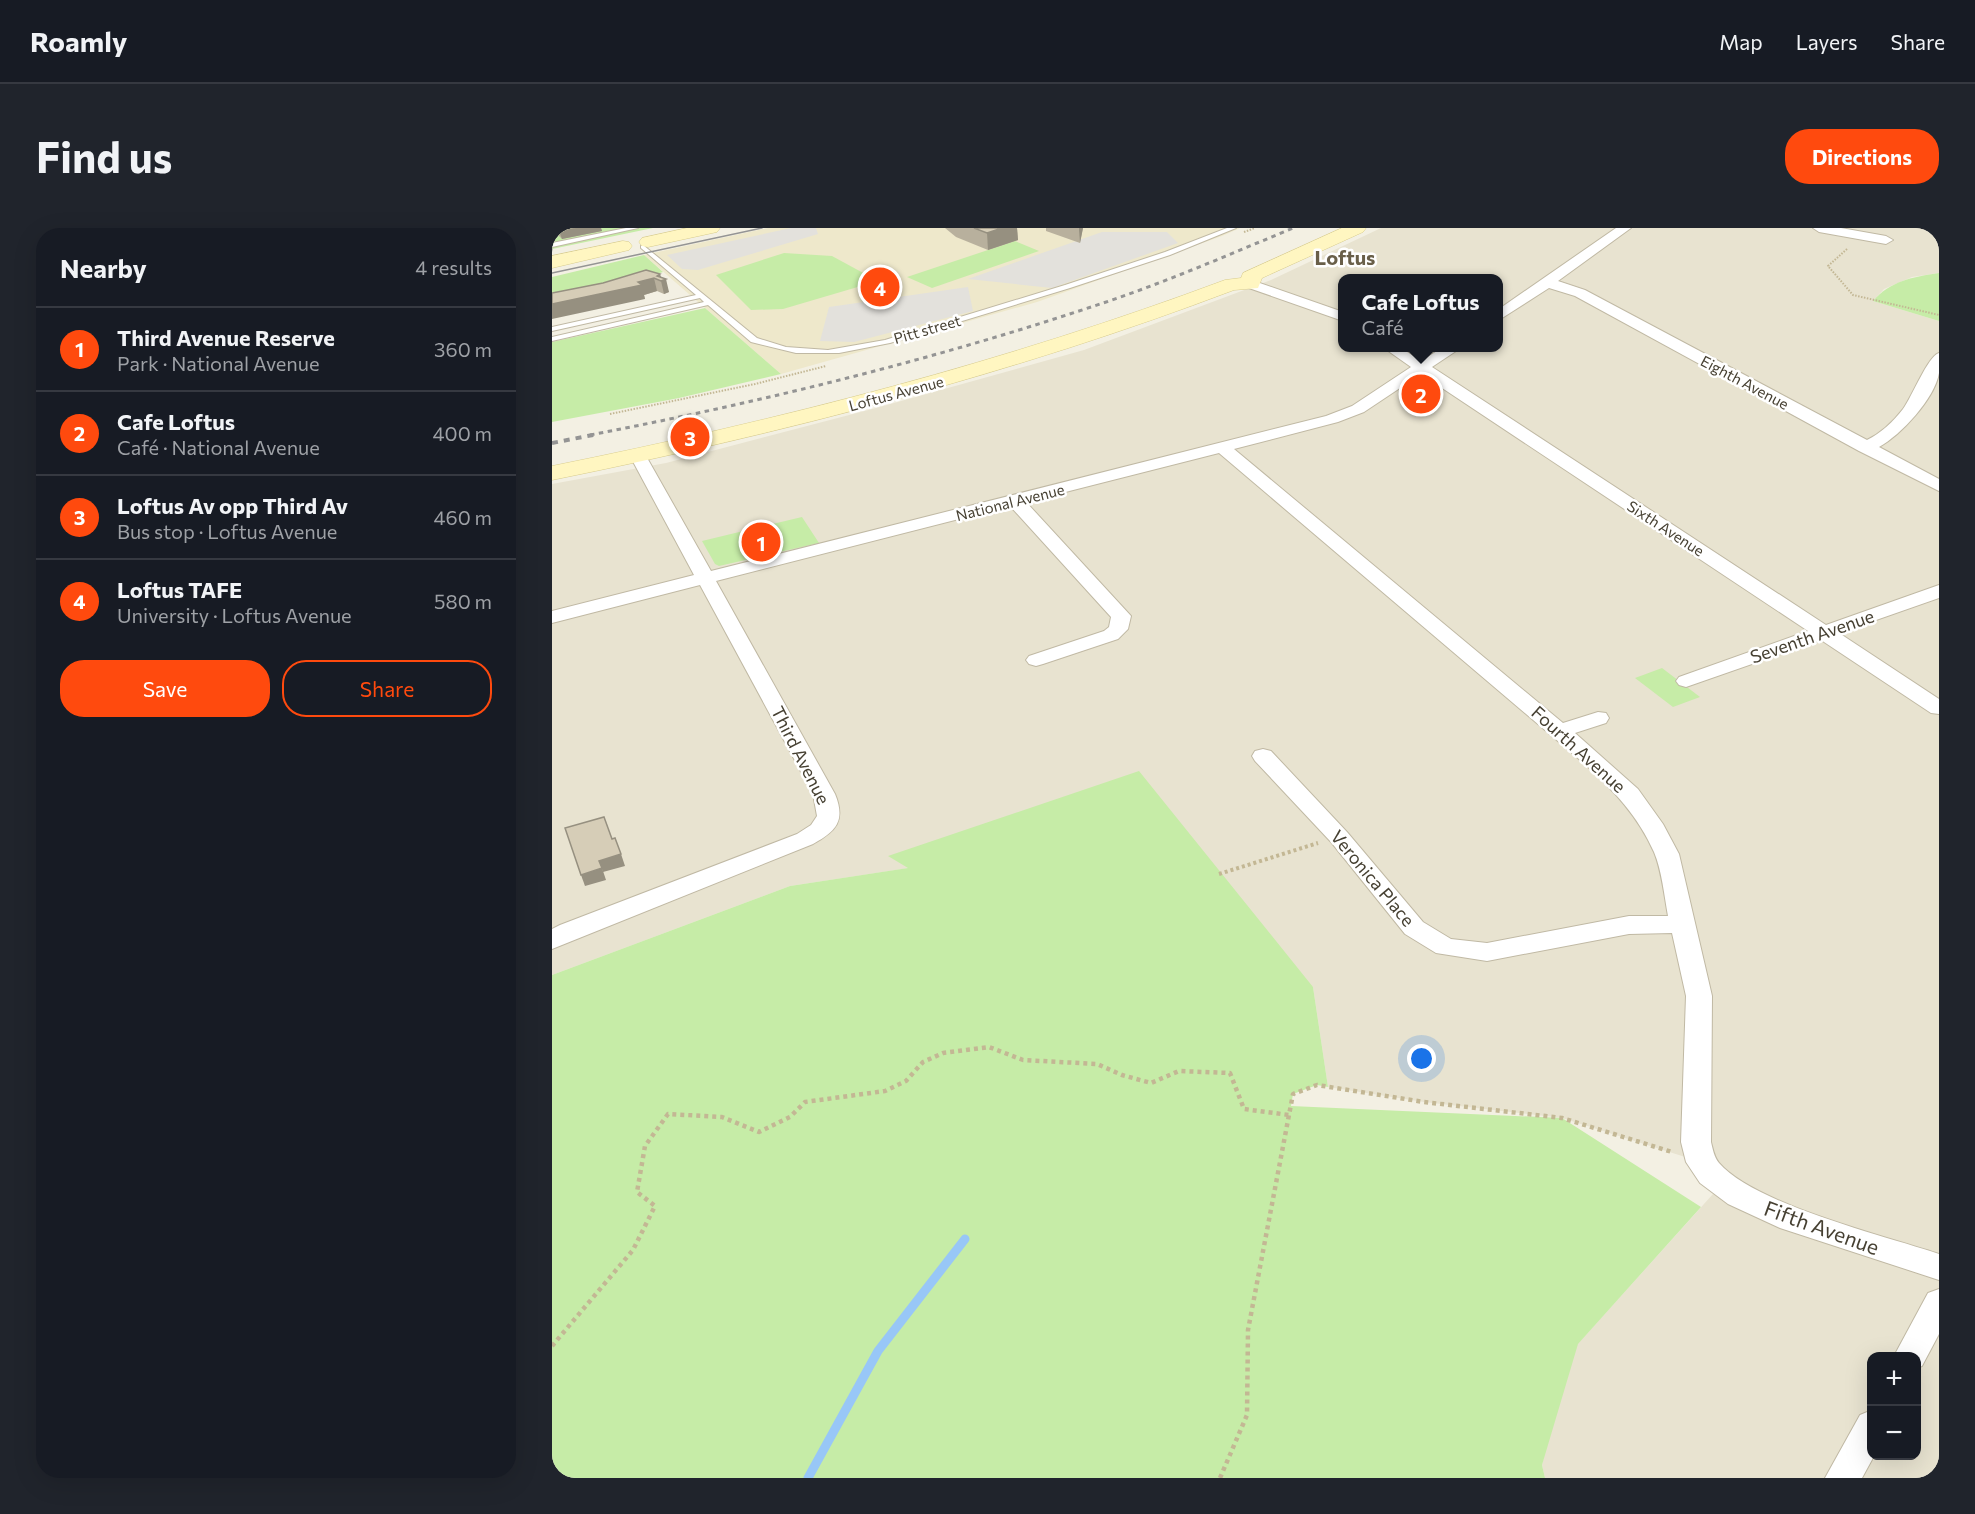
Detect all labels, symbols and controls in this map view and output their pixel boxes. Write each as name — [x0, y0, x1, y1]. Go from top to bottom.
text: Roamly — [30, 24, 127, 58]
text: Map — [1719, 29, 1763, 54]
text: Layers — [1796, 29, 1858, 54]
text: Share — [1891, 29, 1945, 54]
button: Directions — [1785, 129, 1939, 184]
text: Find us — [36, 130, 172, 182]
district label: Loftus — [1315, 245, 1375, 269]
text: Nearby — [60, 252, 147, 283]
text: 4 results — [415, 255, 492, 279]
pin: 4 — [860, 264, 900, 310]
popup — [1338, 274, 1503, 352]
text: Cafe Loftus — [1362, 288, 1479, 315]
street label: Pitt street — [891, 311, 963, 347]
text: Café — [1362, 315, 1404, 339]
text: Third Avenue Reserve — [117, 324, 335, 351]
text: 1 — [75, 337, 84, 361]
text: 360 m — [434, 337, 492, 361]
text: Park · National Avenue — [117, 351, 320, 375]
street label: Eighth Avenue — [1698, 351, 1792, 413]
street label: Loftus Avenue — [847, 372, 946, 414]
pin: 2 — [1402, 372, 1440, 416]
text: Cafe Loftus — [117, 408, 235, 435]
pin: 3 — [670, 414, 710, 460]
text: 2 — [74, 421, 85, 445]
text: 400 m — [433, 421, 492, 445]
text: Café · National Avenue — [117, 435, 320, 459]
street label: National Avenue — [954, 480, 1066, 524]
text: Loftus Av opp Third Av — [117, 492, 348, 519]
street label: Sixth Avenue — [1624, 496, 1708, 560]
text: 3 — [74, 505, 85, 529]
text: 460 m — [434, 505, 492, 529]
text: Bus stop · Loftus Avenue — [117, 519, 337, 543]
pin: 1 — [742, 520, 780, 564]
text: Loftus TAFE — [117, 576, 242, 603]
text: 4 — [73, 589, 86, 613]
text: 580 m — [434, 589, 492, 613]
text: University · Loftus Avenue — [117, 603, 352, 627]
street label: Seventh Avenue — [1747, 604, 1877, 668]
button: Save — [60, 660, 270, 717]
button: Share — [282, 660, 492, 717]
street label: Fourth Avenue — [1527, 701, 1631, 797]
street label: Third Avenue — [767, 702, 835, 808]
street label: Veronica Place — [1326, 825, 1420, 931]
your location — [1407, 1044, 1436, 1073]
street label: Fifth Avenue — [1761, 1195, 1883, 1259]
map controls — [1867, 1352, 1921, 1460]
button: + — [1867, 1352, 1921, 1406]
button: − — [1867, 1406, 1921, 1460]

